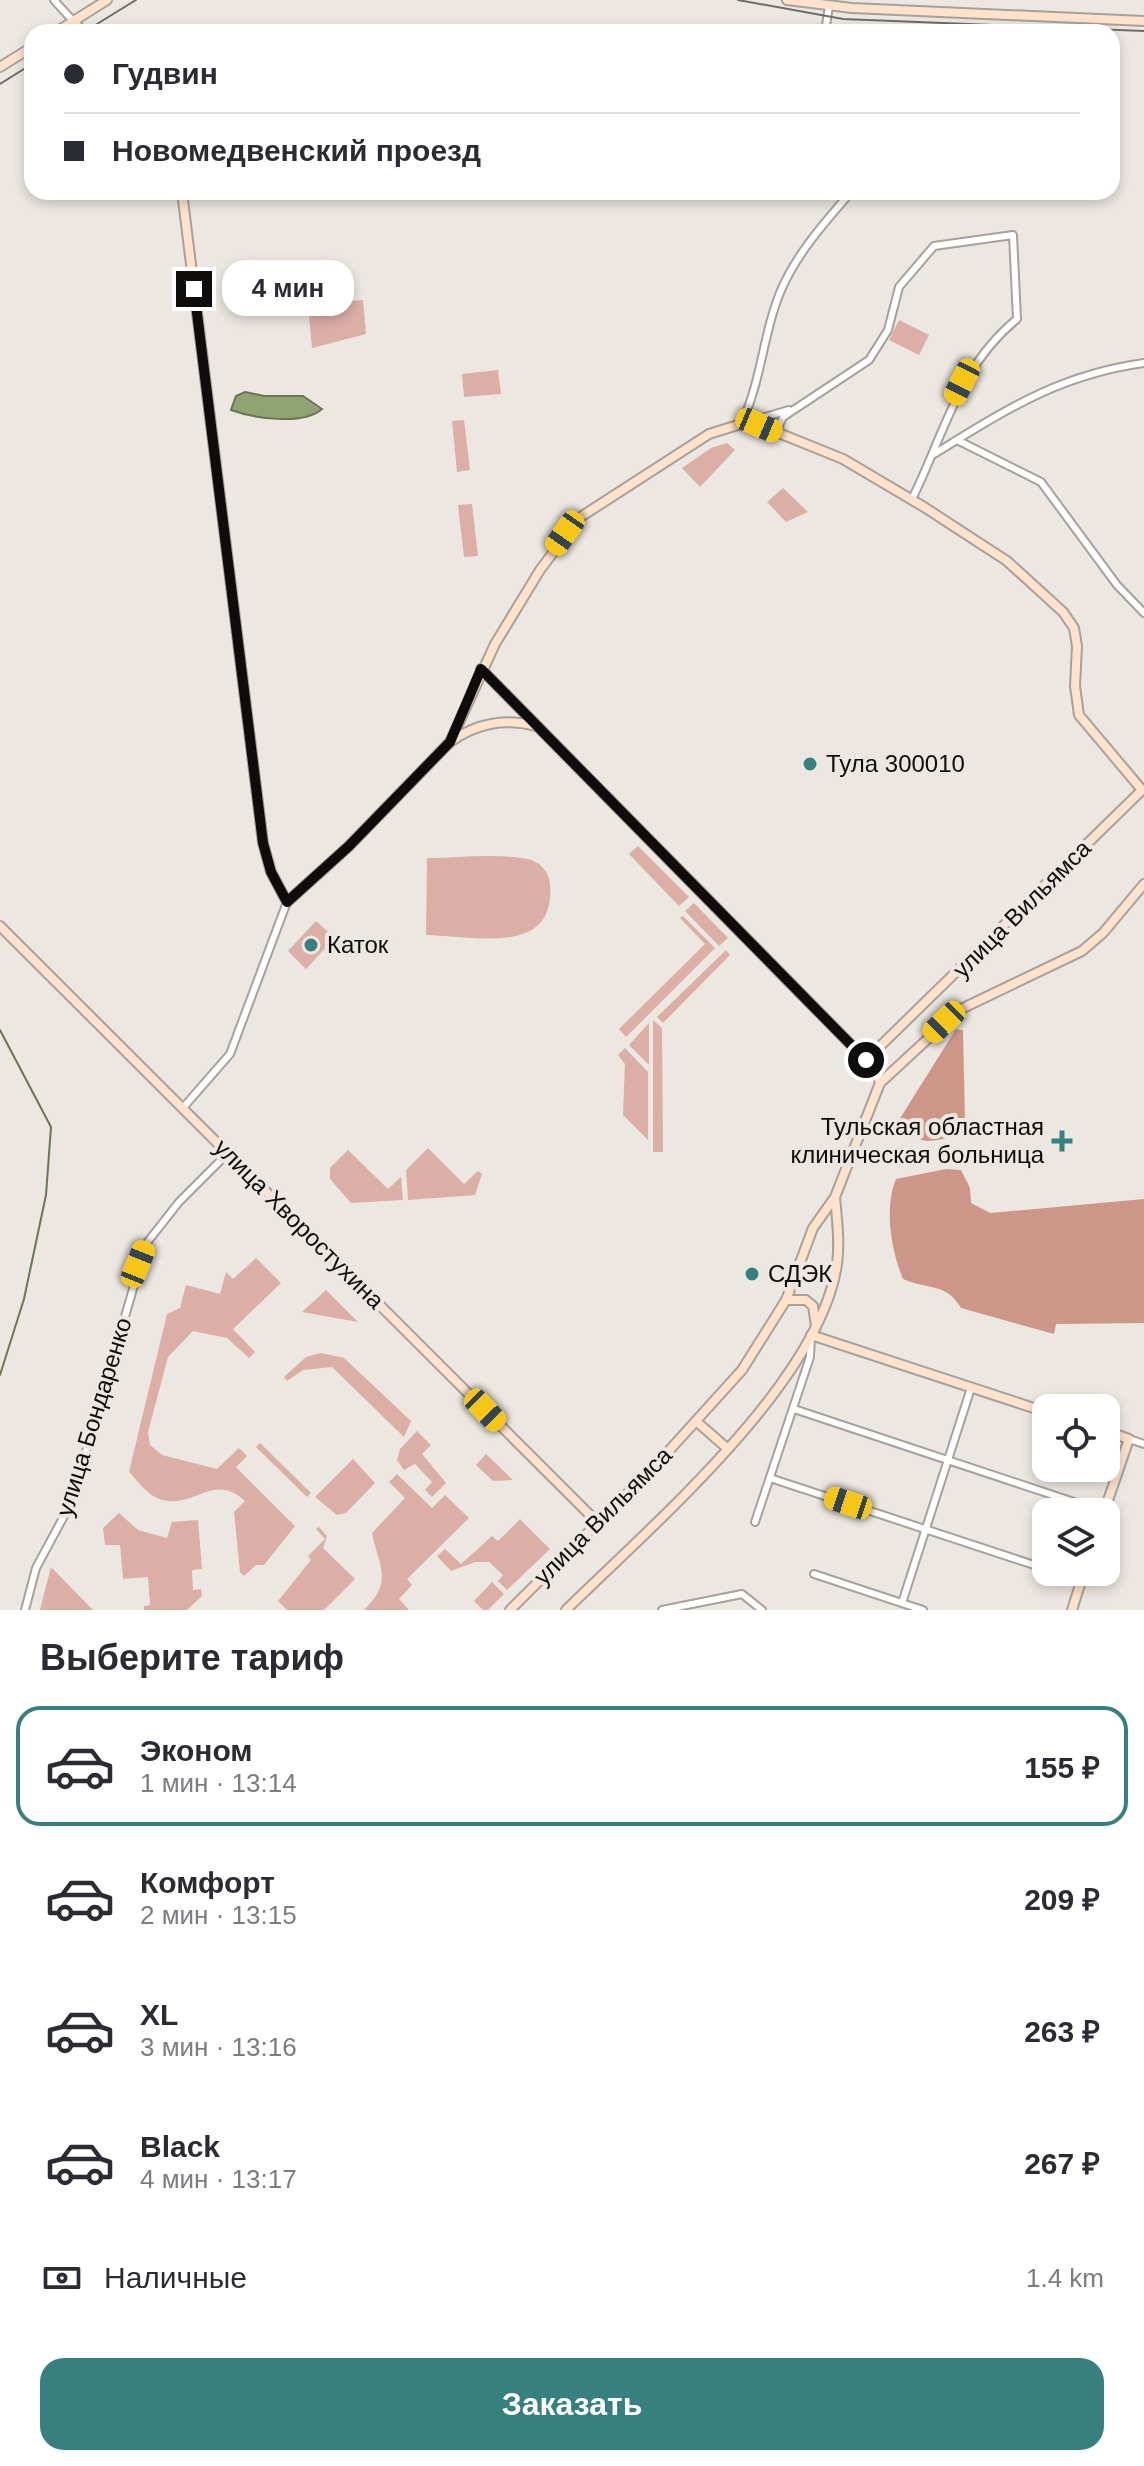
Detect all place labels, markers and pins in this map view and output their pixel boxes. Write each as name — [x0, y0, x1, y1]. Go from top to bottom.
place label: Тула 300010 — [826, 750, 965, 777]
marker: Тула 300010 — [801, 755, 819, 773]
place label: Каток — [327, 931, 389, 958]
marker: Каток — [302, 936, 320, 954]
place label: Тульская областная клиническая больница — [790, 1113, 1045, 1168]
marker: Тульская областная клиническая больница — [1051, 1130, 1073, 1152]
place label: СДЭК — [768, 1260, 832, 1287]
marker: СДЭК — [743, 1265, 761, 1283]

